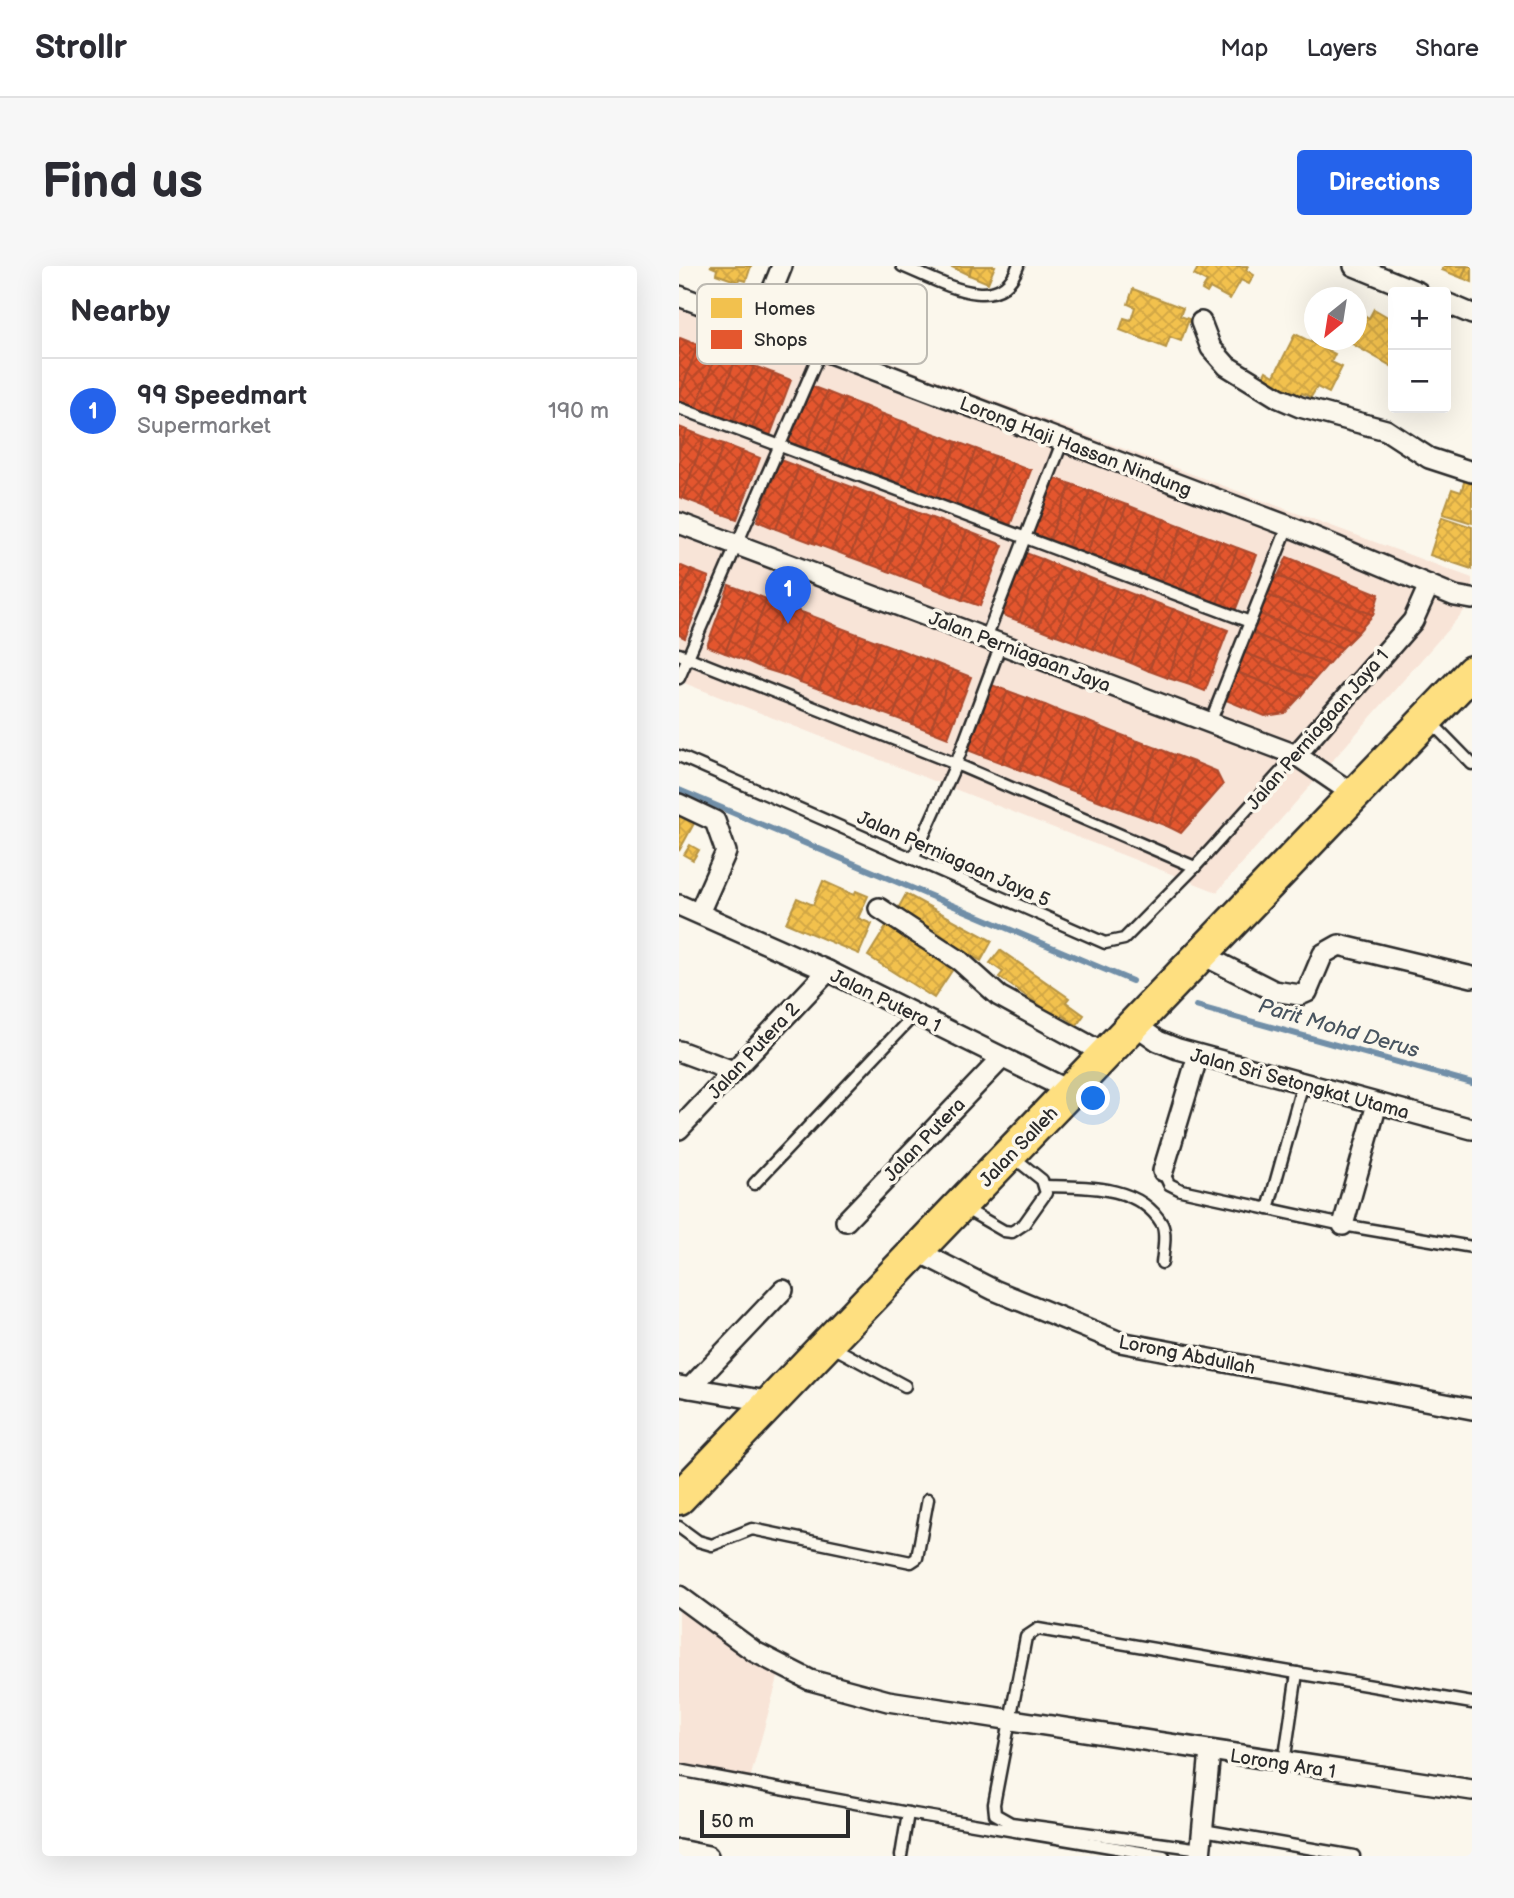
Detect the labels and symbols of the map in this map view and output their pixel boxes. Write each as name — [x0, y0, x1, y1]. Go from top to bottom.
legend — [697, 284, 927, 364]
north arrow — [1304, 287, 1367, 350]
text: Homes — [754, 298, 815, 321]
text: Shops — [754, 329, 807, 352]
street label: Lorong Haji Hassan Nindung — [956, 392, 1195, 502]
pin: 1 — [765, 566, 811, 624]
street label: Jalan Perniagaan Jaya — [925, 607, 1114, 698]
street label: Jalan Perniagaan Jaya 1 — [1242, 645, 1394, 815]
street label: Jalan Perniagaan Jaya 5 — [853, 806, 1054, 912]
street label: Jalan Putera 1 — [826, 965, 944, 1038]
water label: Parit Mohd Derus — [1256, 994, 1423, 1064]
street label: Jalan Putera 2 — [704, 997, 805, 1104]
street label: Jalan Sri Setongkat Utama — [1188, 1044, 1412, 1125]
your location — [1076, 1081, 1110, 1115]
street label: Jalan Putera — [880, 1093, 971, 1187]
street label: Jalan Salleh — [975, 1102, 1063, 1192]
street label: Lorong Abdullah — [1116, 1331, 1257, 1380]
street label: Lorong Ara 1 — [1228, 1745, 1337, 1784]
scale bar — [700, 1807, 851, 1839]

